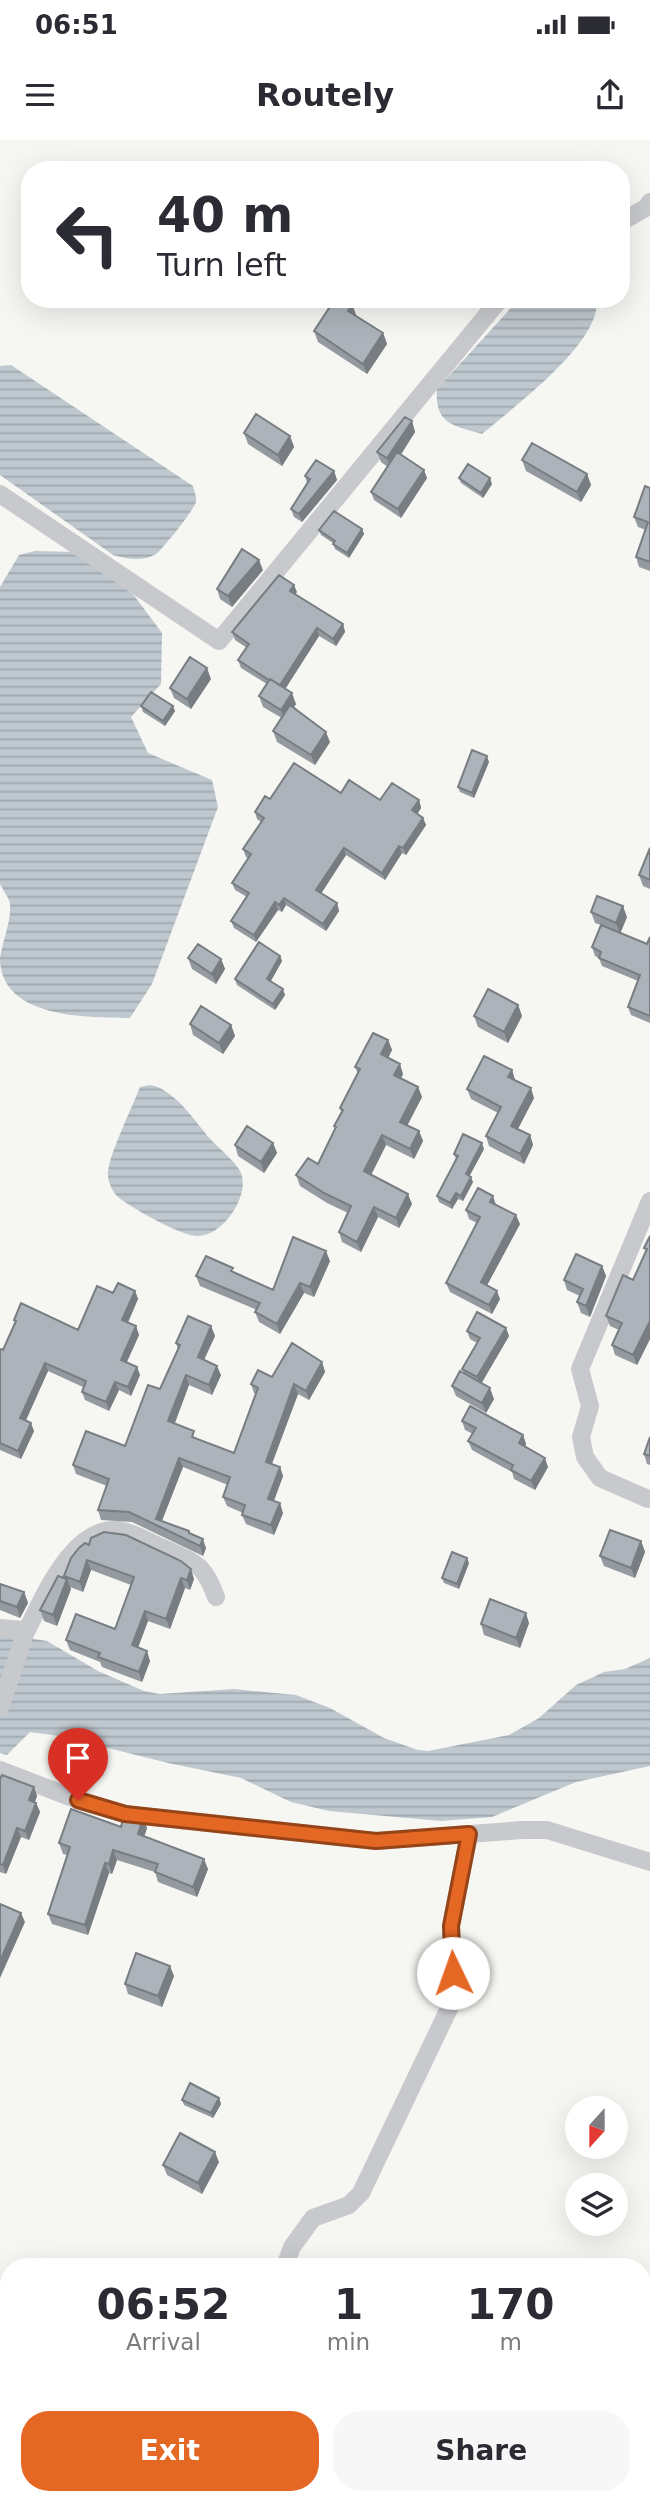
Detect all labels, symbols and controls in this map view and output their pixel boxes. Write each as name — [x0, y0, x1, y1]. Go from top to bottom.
text: 06:51 — [35, 10, 118, 40]
icon: menu — [21, 76, 59, 114]
text: Routely — [256, 76, 394, 114]
icon: share — [591, 76, 629, 114]
text: 40 m — [157, 187, 293, 244]
icon: left — [42, 189, 133, 280]
text: Turn left — [157, 246, 287, 284]
pin — [48, 1728, 108, 1800]
icon: arrive — [59, 1739, 97, 1777]
position arrow — [416, 1936, 490, 2010]
north arrow — [565, 2096, 628, 2160]
map controls — [565, 2096, 628, 2236]
button: layers — [565, 2173, 628, 2236]
text: 06:52 — [97, 2280, 230, 2329]
text: 1 — [334, 2280, 363, 2329]
text: 170 — [467, 2280, 554, 2329]
text: Arrival — [126, 2329, 201, 2355]
text: min — [327, 2329, 370, 2355]
text: m — [499, 2329, 522, 2355]
button: Exit — [21, 2411, 319, 2491]
button: Share — [333, 2411, 630, 2491]

